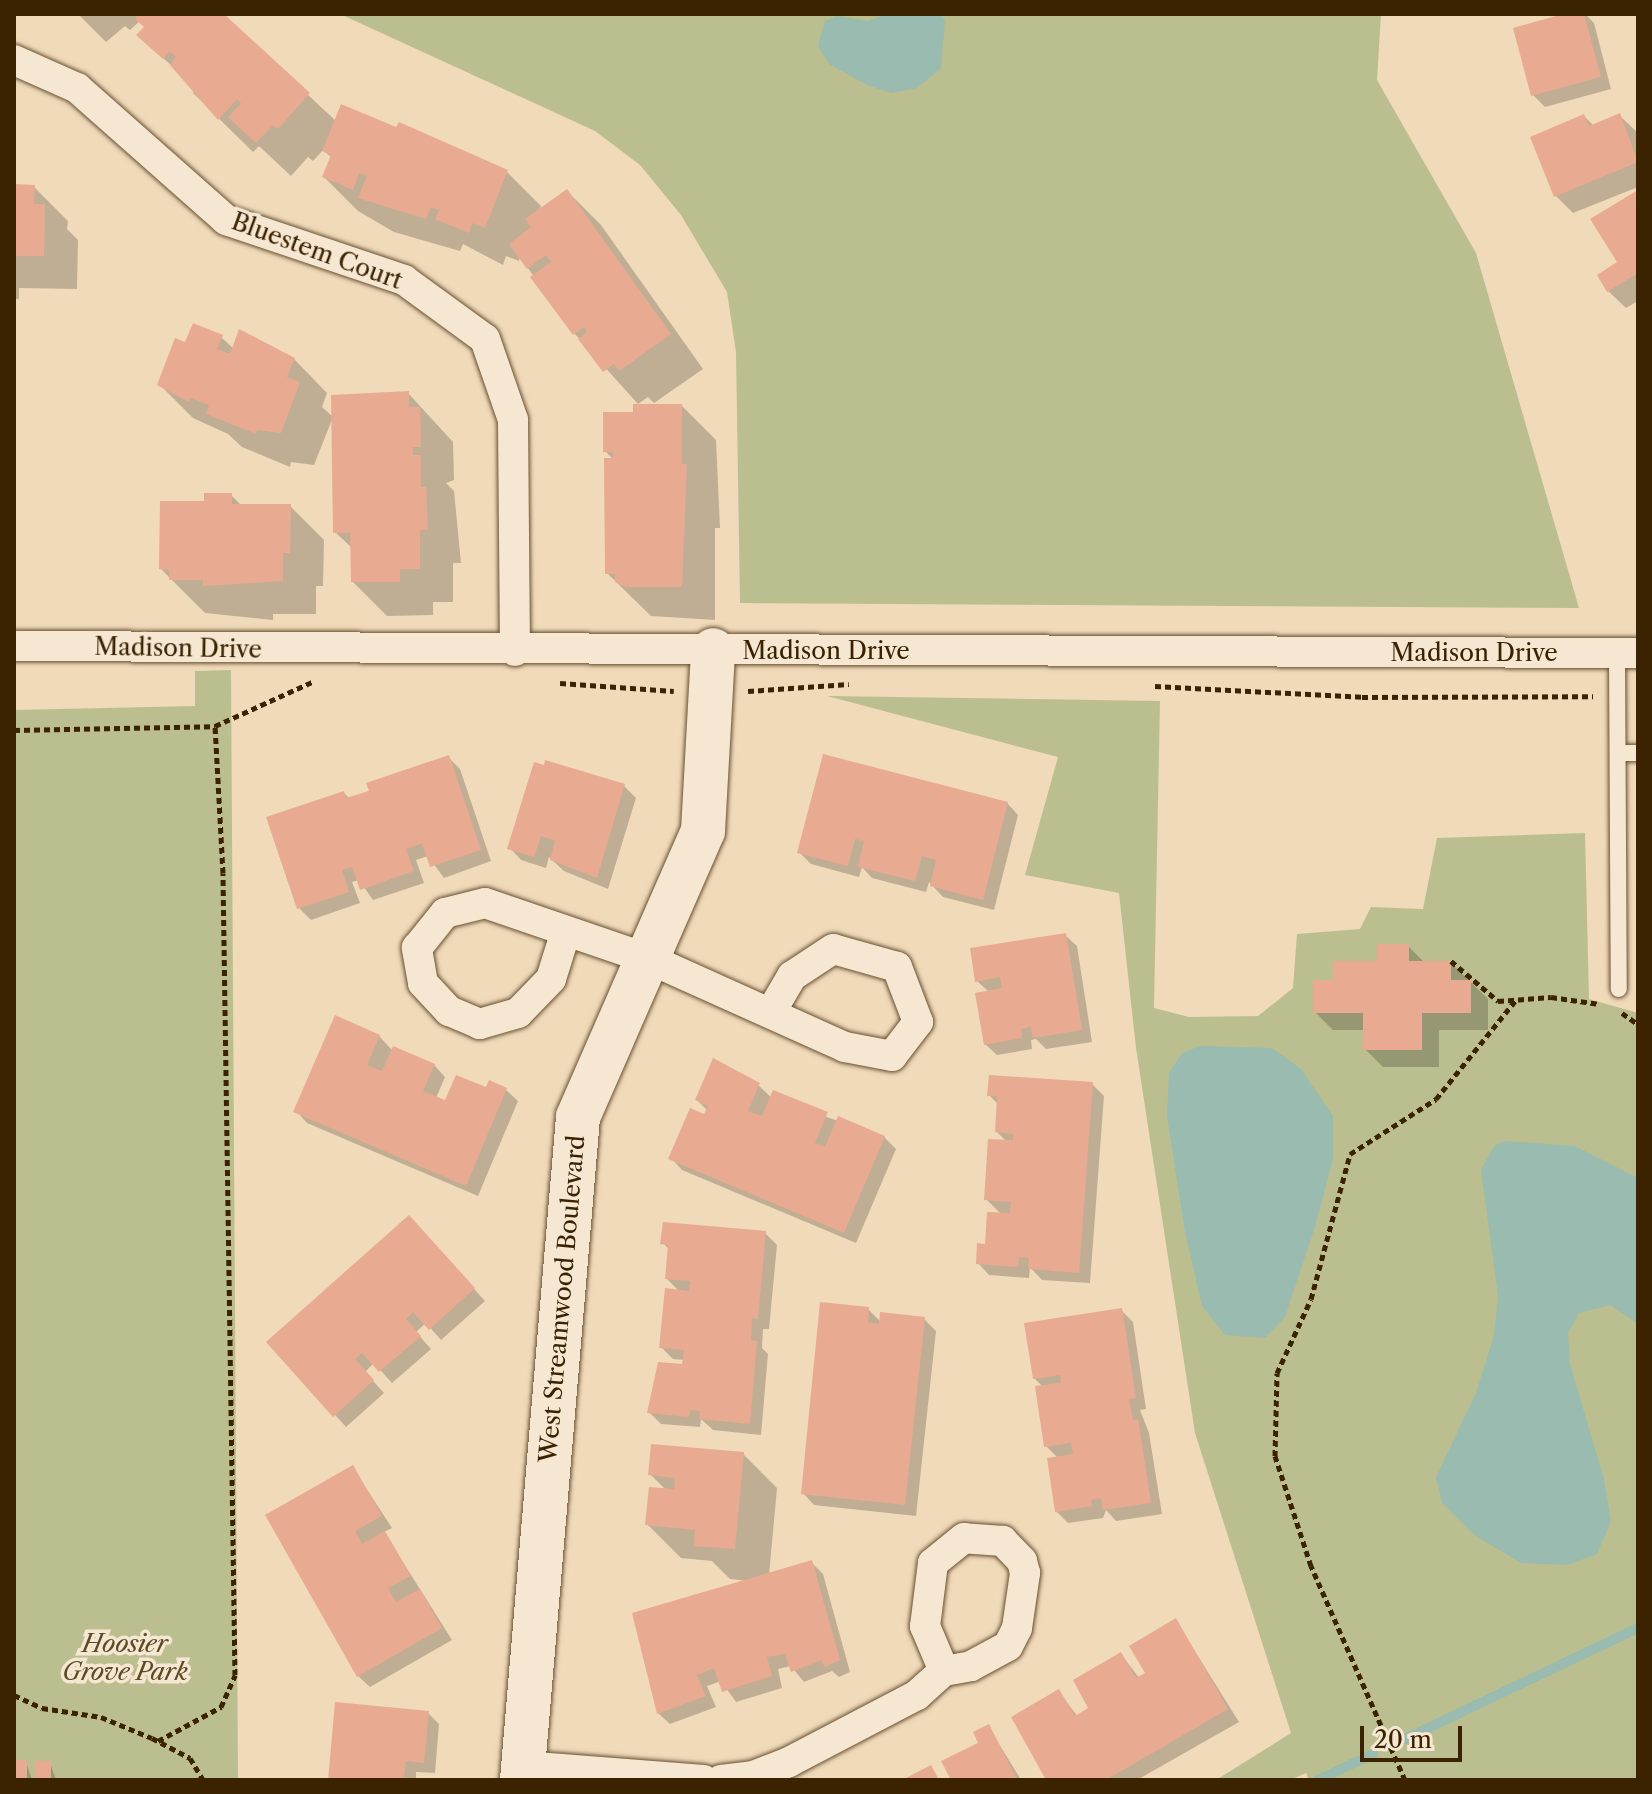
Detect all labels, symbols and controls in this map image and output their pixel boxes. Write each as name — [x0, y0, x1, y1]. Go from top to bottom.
street label: Bluestem Court — [228, 207, 406, 295]
street label: Madison Drive — [94, 632, 262, 664]
street label: Madison Drive — [742, 637, 910, 665]
street label: Madison Drive — [1390, 639, 1558, 667]
street label: West Streamwood Boulevard — [533, 1134, 591, 1464]
park label: Hoosier Grove Park — [62, 1630, 188, 1686]
scale bar — [1364, 1710, 1466, 1760]
text: 20 m — [1374, 1725, 1432, 1754]

